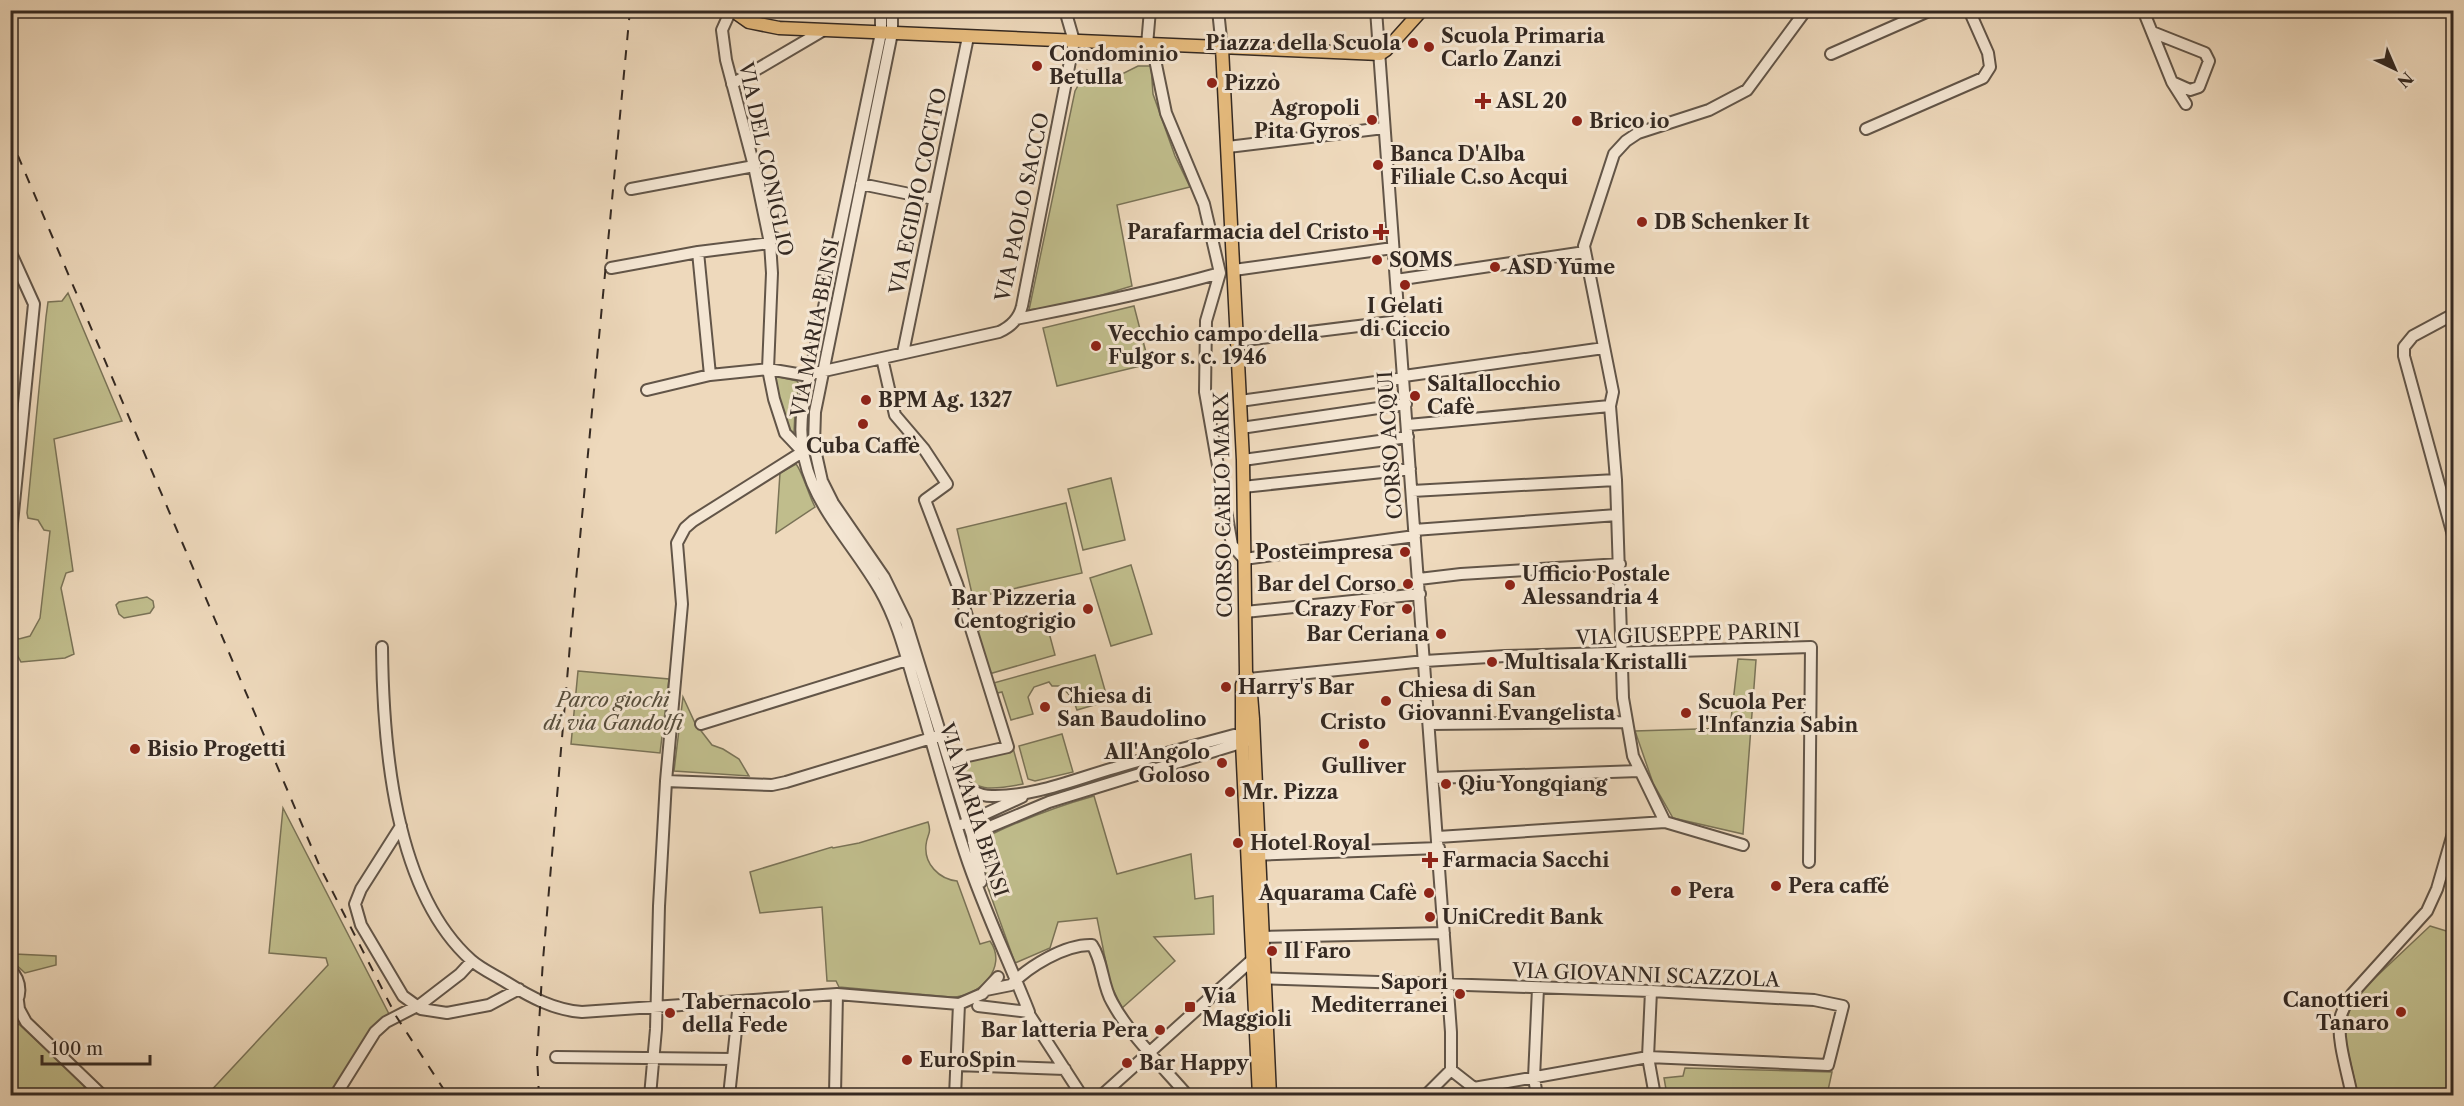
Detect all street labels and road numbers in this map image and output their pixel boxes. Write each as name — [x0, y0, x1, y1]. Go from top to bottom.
street label: VIA DEL CONIGLIO — [733, 59, 798, 258]
street label: VIA EGIDIO COCITO — [884, 85, 952, 298]
street label: VIA PAOLO SACCO — [990, 110, 1054, 305]
street label: VIA MARIA BENSI — [786, 237, 844, 420]
street label: CORSO ACQUI — [1373, 370, 1407, 520]
street label: CORSO CARLO MARX — [1209, 392, 1237, 618]
street label: VIA GIUSEPPE PARINI — [1574, 618, 1801, 650]
street label: VIA MARIA BENSI — [934, 719, 1013, 900]
street label: VIA GIOVANNI SCAZZOLA — [1511, 958, 1781, 992]

